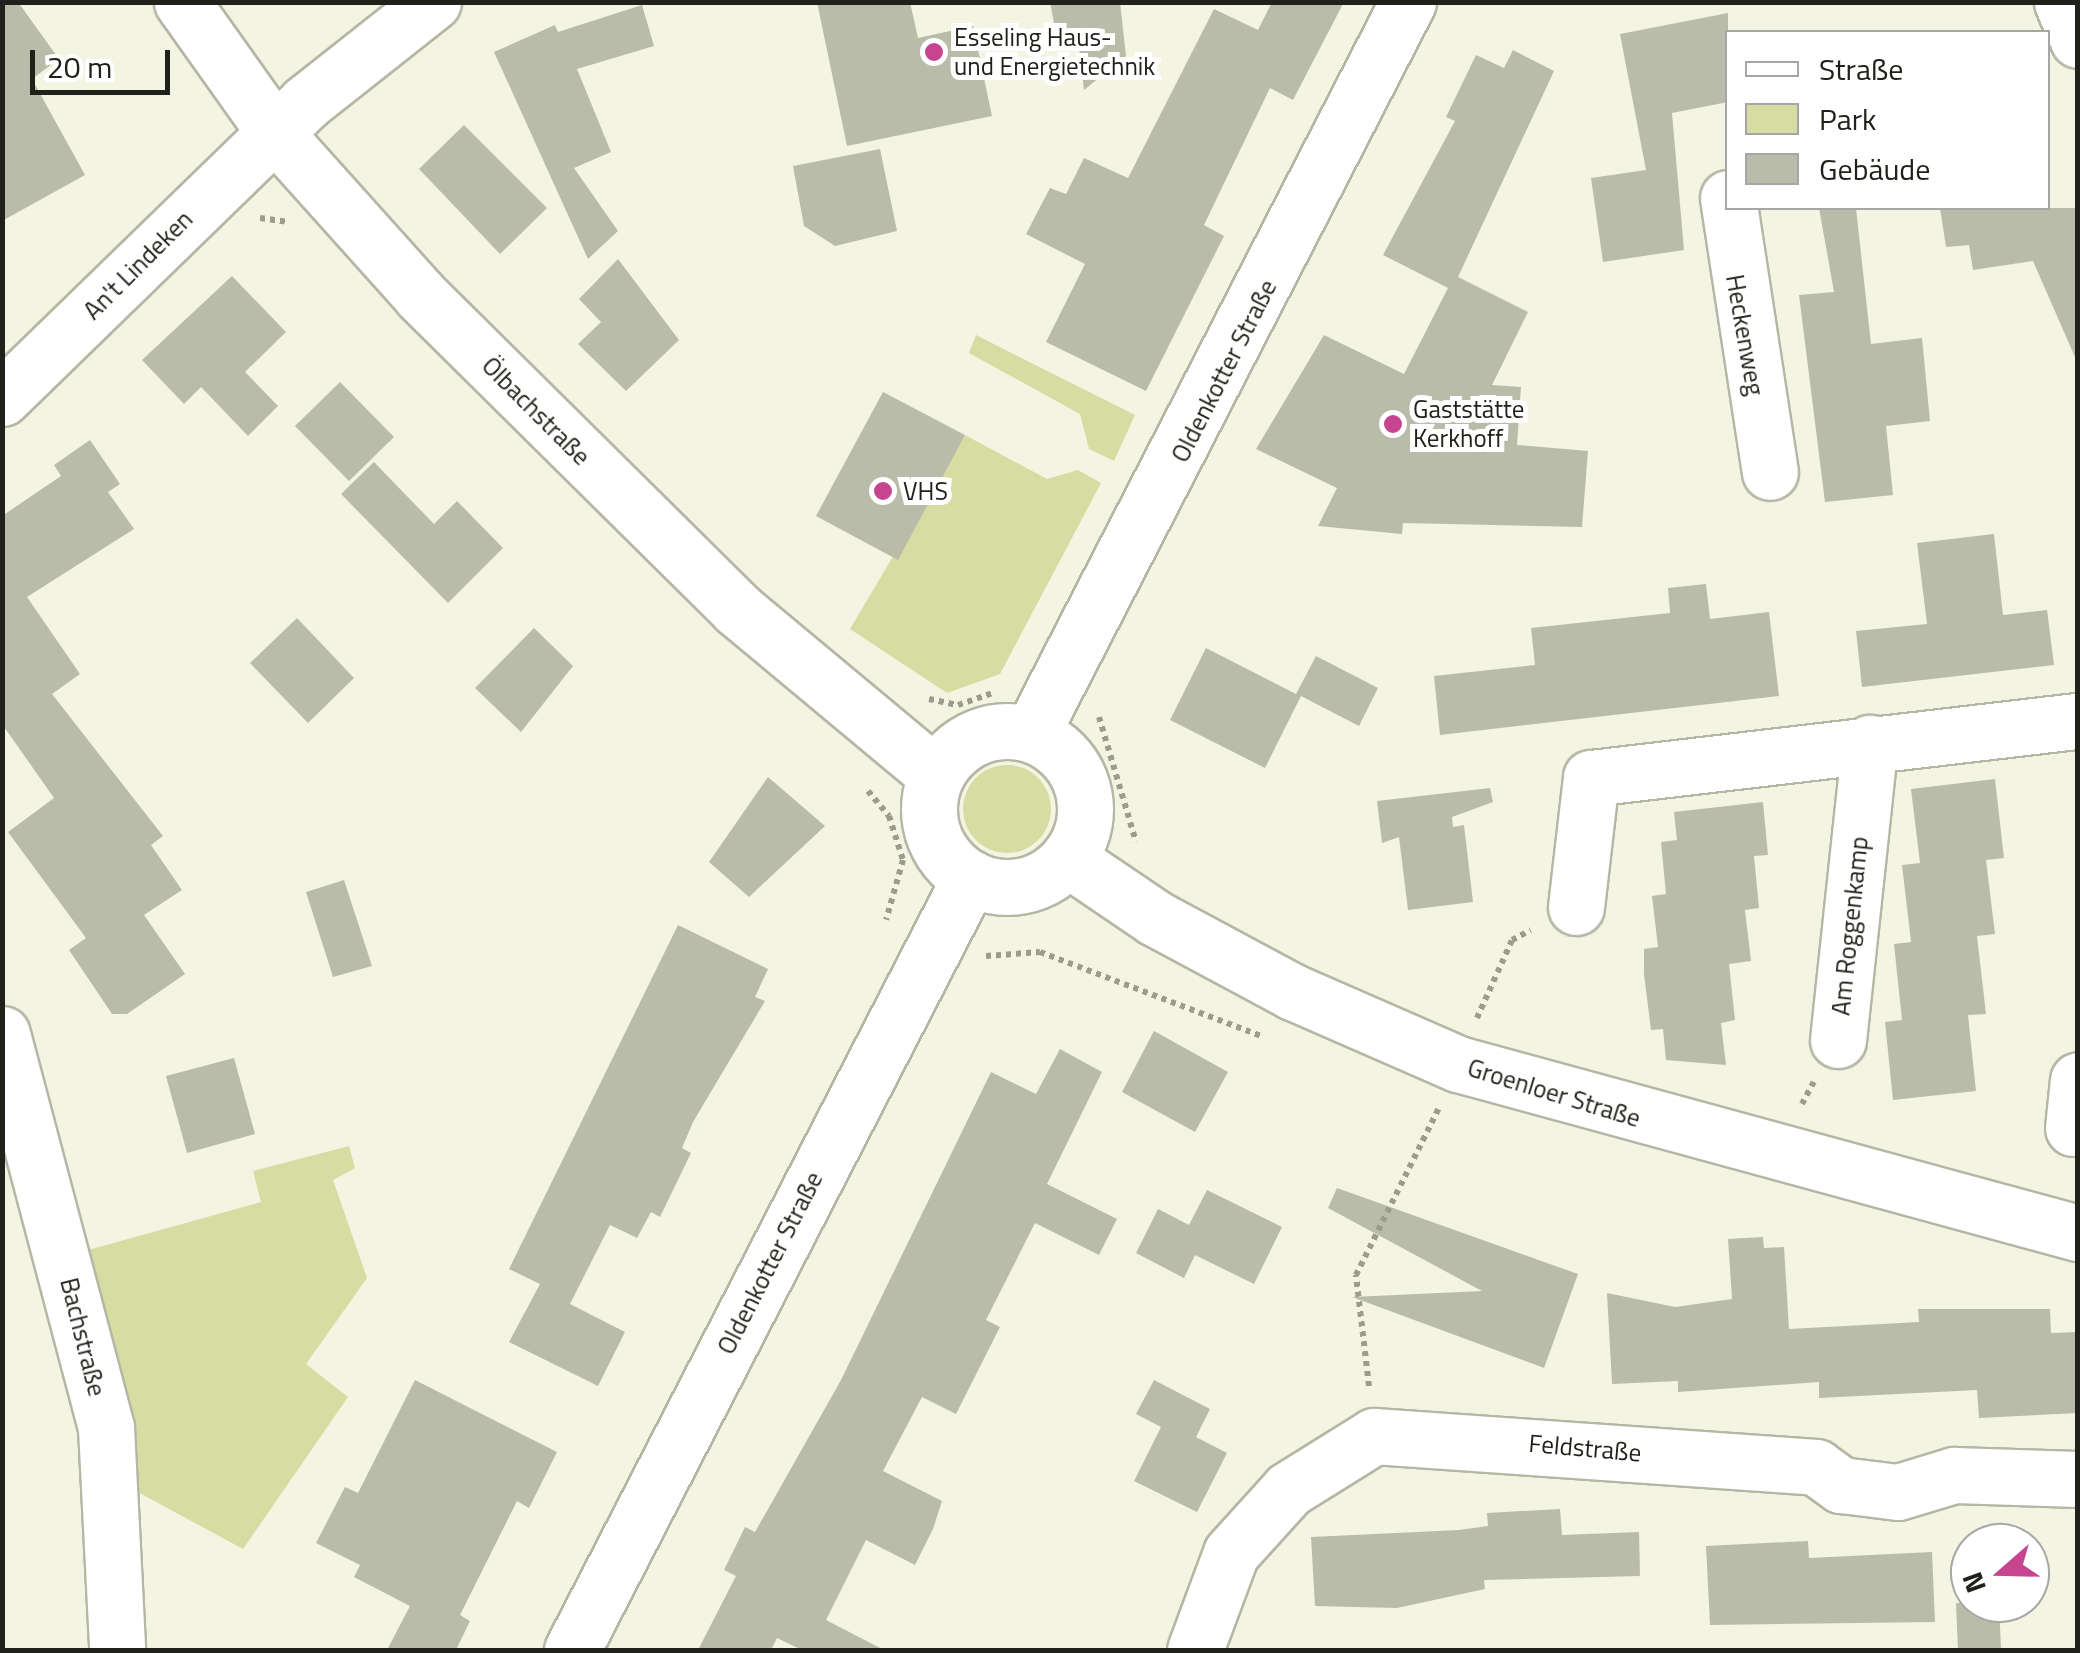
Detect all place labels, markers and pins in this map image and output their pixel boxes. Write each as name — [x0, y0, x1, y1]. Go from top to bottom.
place label: Esseling Haus- und Energietechnik — [954, 23, 1155, 82]
marker: Esseling Haus- und Energietechnik — [923, 41, 945, 63]
place label: Gaststätte Kerkhoff — [1413, 395, 1524, 454]
marker: Gaststätte Kerkhoff — [1382, 413, 1404, 435]
place label: VHS — [903, 476, 948, 506]
marker: VHS — [872, 480, 894, 502]

